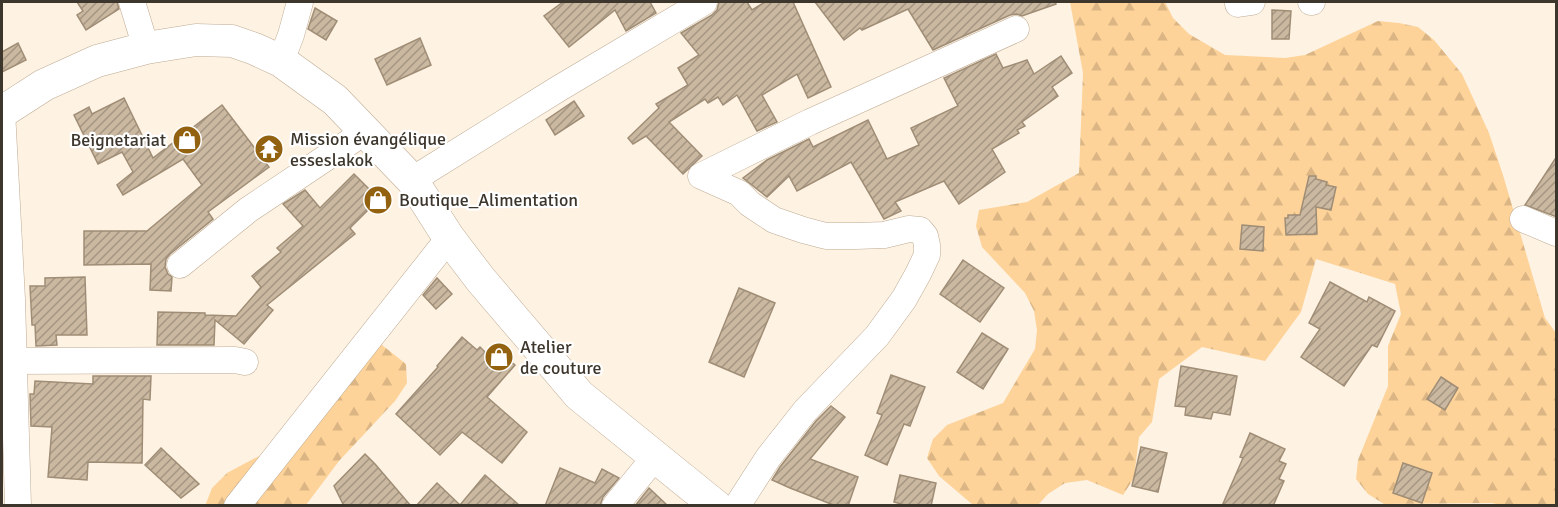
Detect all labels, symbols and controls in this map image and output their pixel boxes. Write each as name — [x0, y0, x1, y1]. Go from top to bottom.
shop icon: Beignetariat — [171, 124, 203, 156]
place label: Mission évangélique esseslakok — [290, 128, 446, 171]
place label: Beignetariat — [70, 129, 166, 151]
temple icon: Mission évangélique esseslakok — [253, 133, 285, 165]
shop icon: Boutique_Alimentation — [362, 184, 394, 216]
place label: Boutique_Alimentation — [399, 189, 578, 211]
place label: Atelier de couture — [520, 336, 602, 379]
shop icon: Atelier de couture — [483, 341, 515, 373]

